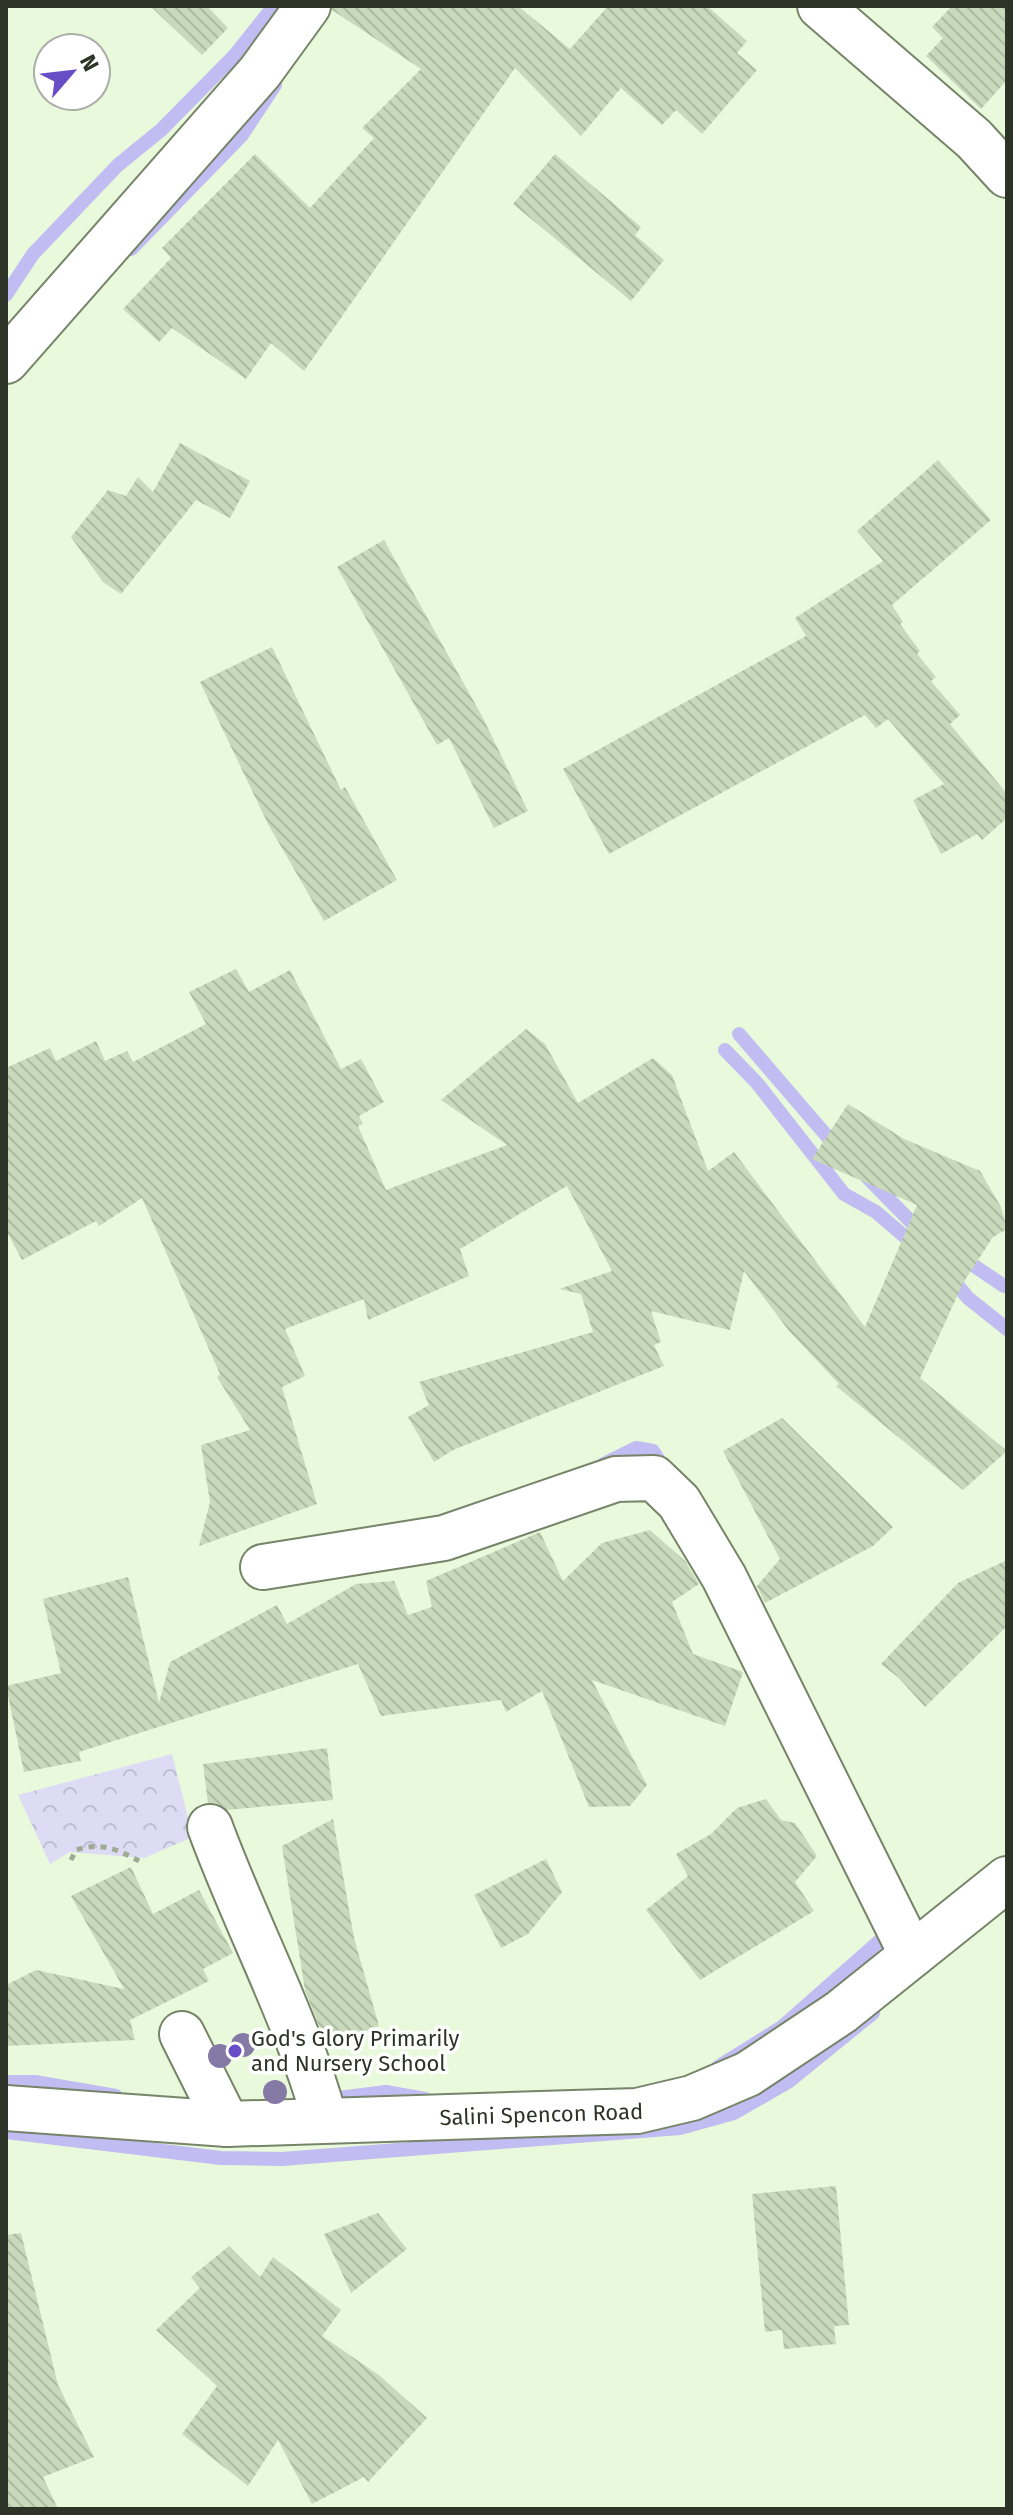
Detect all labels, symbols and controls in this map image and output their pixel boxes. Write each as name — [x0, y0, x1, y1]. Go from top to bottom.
north arrow — [32, 32, 112, 112]
text: N — [74, 50, 105, 76]
place label: God's Glory Primarily and Nursery School — [251, 2025, 460, 2077]
marker: God's Glory Primarily and Nursery School — [226, 2042, 244, 2060]
street label: Salini Spencon Road — [439, 2098, 644, 2131]

